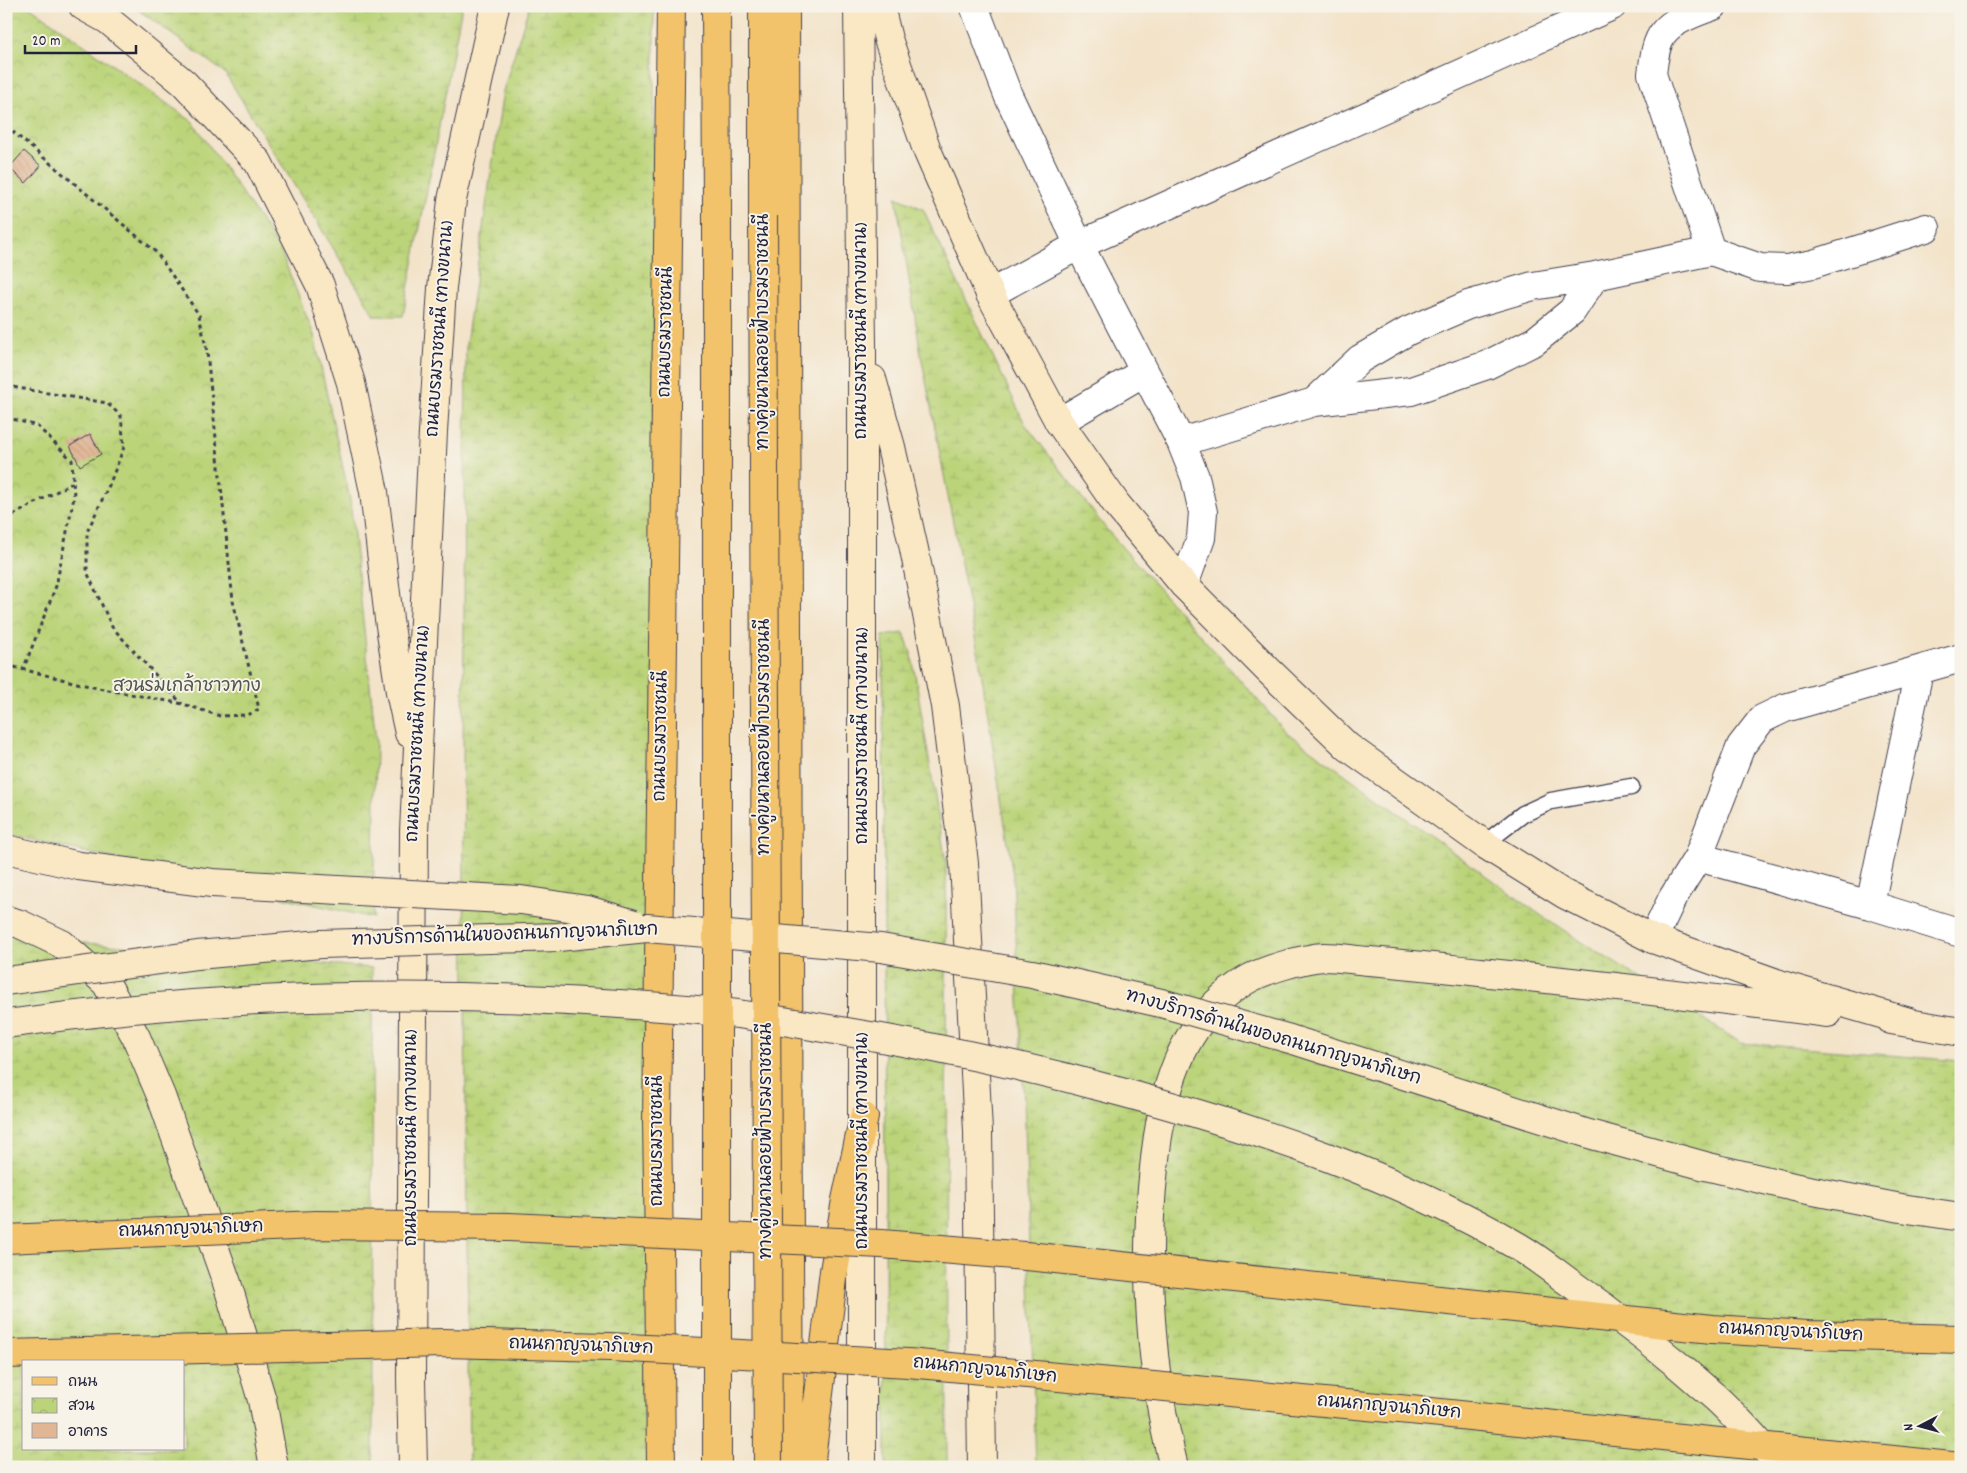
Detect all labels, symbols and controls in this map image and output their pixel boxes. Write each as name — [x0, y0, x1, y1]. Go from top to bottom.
scale bar — [25, 22, 136, 54]
text: 20 m — [32, 31, 60, 53]
street label: ทางคู่ขนานลอยฟ้าบรมราชชนนี — [749, 214, 777, 450]
street label: ถนนบรมราชชนนี (ทางขนาน) — [419, 220, 461, 438]
street label: ถนนบรมราชชนนี (ทางขนาน) — [848, 223, 875, 439]
street label: ถนนบรมราชชนนี — [651, 266, 681, 398]
street label: ทางคู่ขนานลอยฟ้าบรมราชชนนี — [750, 619, 778, 855]
street label: ถนนบรมราชชนนี (ทางขนาน) — [399, 625, 437, 843]
street label: ถนนบรมราชชนนี (ทางขนาน) — [849, 628, 876, 844]
street label: ถนนบรมราชชนนี — [646, 670, 676, 802]
park label: สวนร่มเกล้าชาวทาง — [113, 673, 261, 700]
street label: ทางบริการด้านในของถนนกาญจนาภิเษก — [351, 915, 659, 954]
street label: ทางบริการด้านในของถนนกาญจนาภิเษก — [1122, 981, 1425, 1092]
street label: ทางคู่ขนานลอยฟ้าบรมราชชนนี — [752, 1023, 780, 1259]
street label: ถนนบรมราชชนนี (ทางขนาน) — [398, 1030, 425, 1246]
street label: ถนนบรมราชชนนี (ทางขนาน) — [849, 1033, 876, 1249]
street label: ถนนบรมราชชนนี — [644, 1075, 671, 1207]
street label: ถนนกาญจนาภิเษก — [118, 1214, 264, 1245]
street label: ถนนกาญจนาภิเษก — [1718, 1316, 1864, 1349]
street label: ถนนกาญจนาภิเษก — [508, 1331, 654, 1362]
street label: ถนนกาญจนาภิเษก — [912, 1350, 1059, 1391]
legend — [22, 1360, 185, 1450]
text: ถนน — [68, 1372, 97, 1394]
street label: ถนนกาญจนาภิเษก — [1316, 1388, 1462, 1427]
text: สวน — [68, 1396, 95, 1418]
north arrow — [1894, 1400, 1944, 1450]
text: อาคาร — [68, 1422, 108, 1444]
text: N — [1899, 1423, 1919, 1432]

